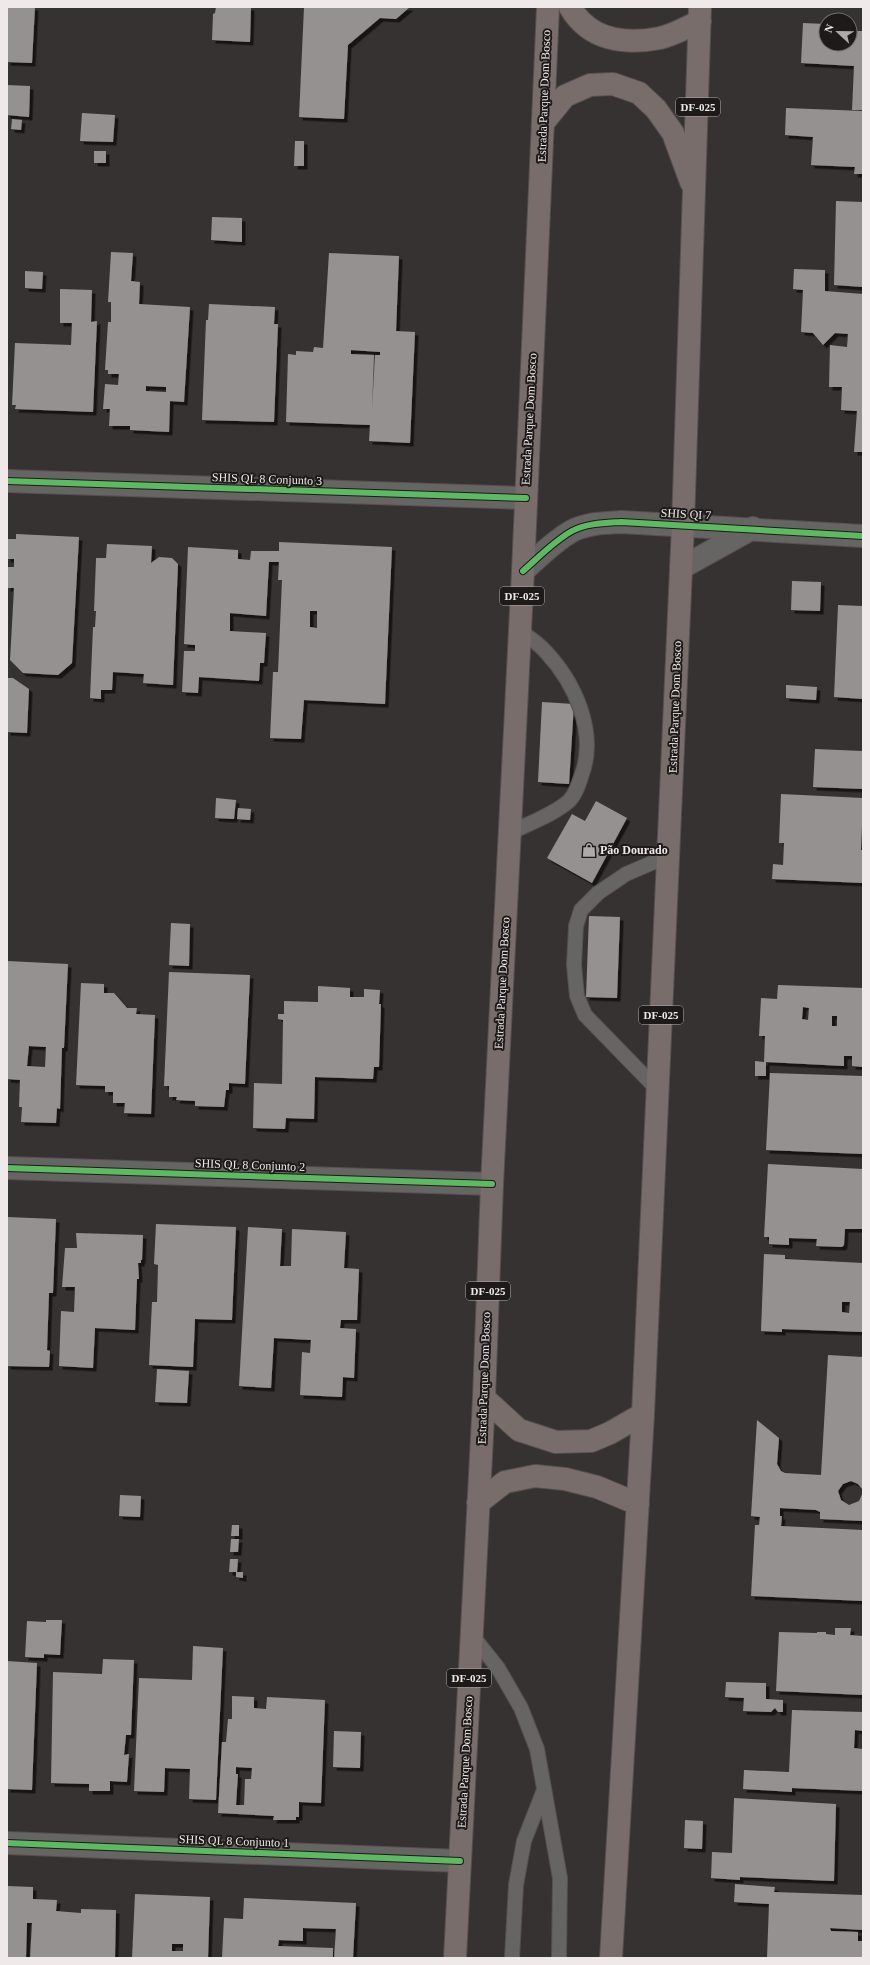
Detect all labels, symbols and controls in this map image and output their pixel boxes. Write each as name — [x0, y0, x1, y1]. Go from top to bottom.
north arrow — [818, 12, 858, 52]
text: N — [822, 22, 836, 34]
street label: Estrada Parque Dom Bosco — [535, 30, 553, 162]
road number: DF-025 — [676, 98, 720, 116]
street label: Estrada Parque Dom Bosco — [519, 353, 539, 485]
street label: SHIS QL 8 Conjunto 3 — [212, 470, 322, 488]
street label: SHIS QI 7 — [660, 506, 712, 522]
road number: DF-025 — [500, 587, 544, 605]
street label: Estrada Parque Dom Bosco — [666, 641, 684, 773]
shop icon: Pão Dourado — [581, 842, 597, 858]
place label: Pão Dourado — [600, 843, 668, 857]
street label: Estrada Parque Dom Bosco — [492, 917, 512, 1049]
road number: DF-025 — [639, 1006, 683, 1024]
street label: SHIS QL 8 Conjunto 2 — [195, 1156, 305, 1174]
road number: DF-025 — [466, 1282, 510, 1300]
street label: Estrada Parque Dom Bosco — [475, 1312, 493, 1444]
road number: DF-025 — [447, 1669, 491, 1687]
street label: Estrada Parque Dom Bosco — [455, 1696, 475, 1828]
street label: SHIS QL 8 Conjunto 1 — [179, 1832, 289, 1850]

